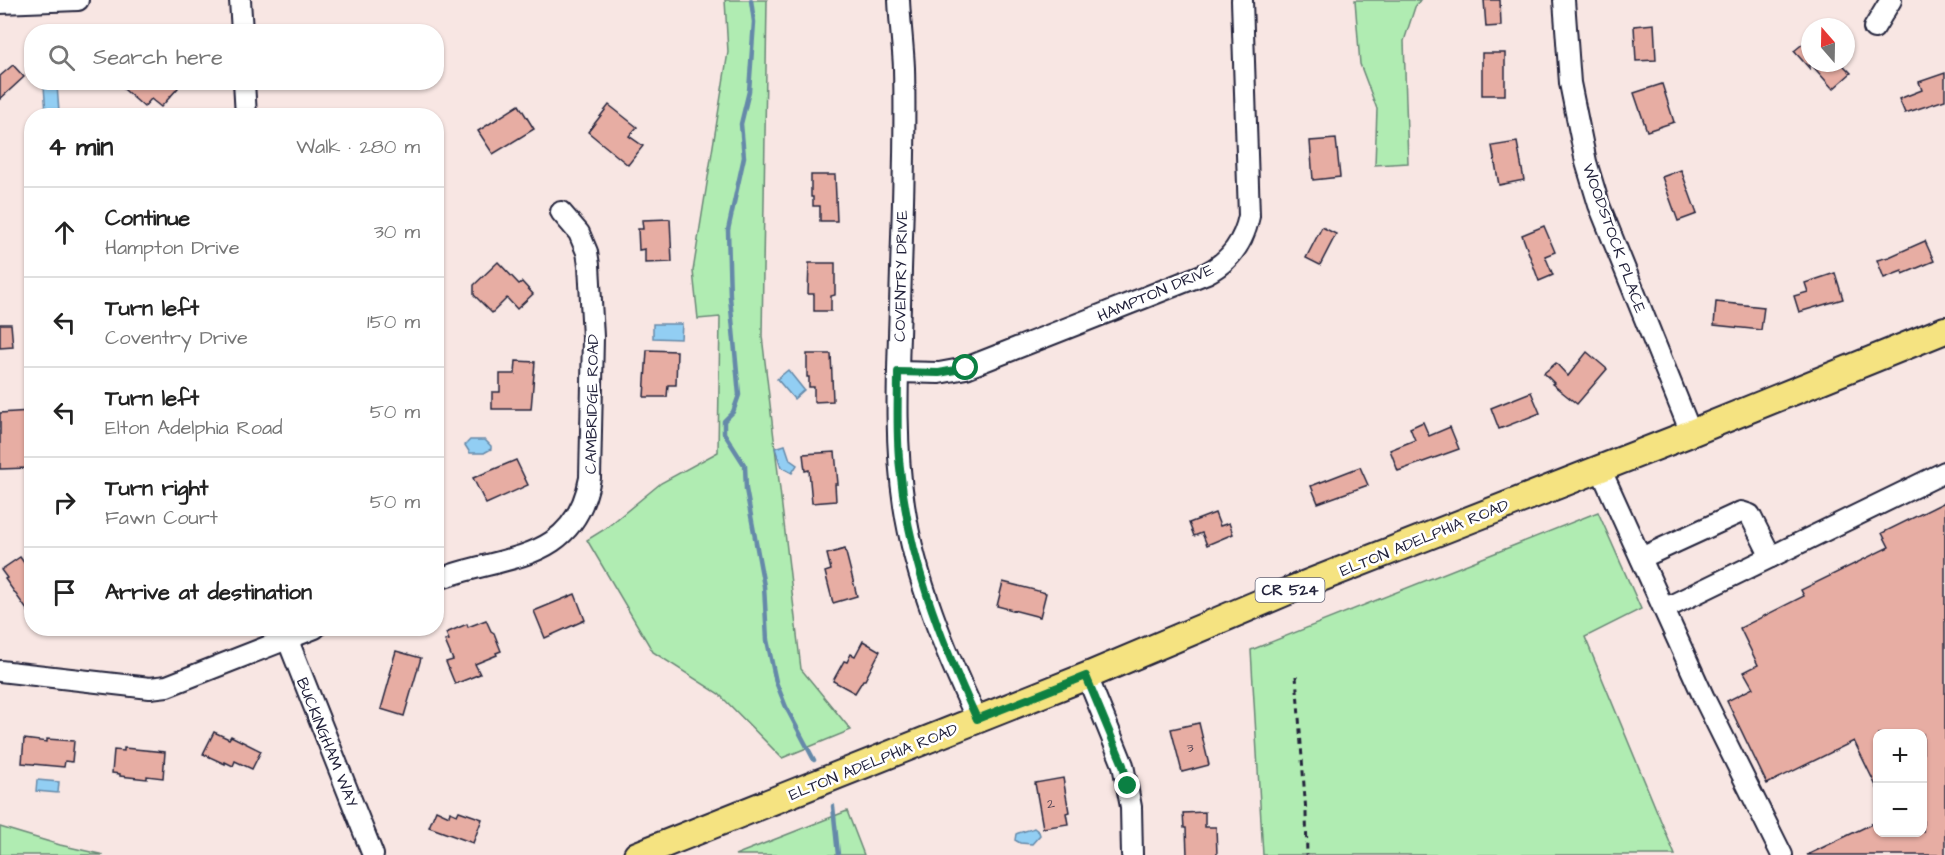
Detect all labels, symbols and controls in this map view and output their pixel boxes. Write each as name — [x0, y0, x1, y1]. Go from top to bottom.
north arrow — [1801, 18, 1855, 72]
search box — [24, 24, 444, 90]
icon: search — [45, 41, 78, 74]
text: Search here — [93, 42, 223, 73]
text: 4 min — [48, 129, 113, 165]
text: Walk · 280 m — [296, 133, 420, 161]
street label: WOODSTOCK PLACE — [1577, 161, 1652, 317]
text: Continue — [105, 203, 190, 234]
street label: COVENTRY DRIVE — [889, 209, 913, 342]
icon: ahead — [48, 216, 81, 249]
text: 30 m — [374, 218, 420, 246]
text: Hampton Drive — [105, 234, 240, 262]
street label: HAMPTON DRIVE — [1094, 258, 1217, 327]
text: Turn left — [105, 293, 199, 324]
icon: left — [48, 306, 81, 339]
text: 150 m — [367, 308, 420, 336]
text: Coventry Drive — [105, 324, 248, 352]
street label: CAMBRIDGE ROAD — [580, 334, 604, 474]
route start — [952, 354, 978, 380]
text: Turn left — [105, 383, 199, 414]
icon: left — [48, 396, 81, 429]
text: 50 m — [370, 398, 420, 426]
text: Elton Adelphia Road — [105, 414, 283, 442]
text: Turn right — [105, 473, 208, 504]
icon: right — [48, 486, 81, 519]
text: 50 m — [370, 488, 420, 516]
street label: ELTON ADELPHIA ROAD — [1337, 494, 1512, 582]
text: Fawn Court — [105, 504, 218, 532]
icon: arrive — [48, 576, 81, 609]
text: Arrive at destination — [105, 577, 312, 608]
road number: CR 524 — [1256, 578, 1324, 602]
street label: BUCKINGHAM WAY — [291, 674, 363, 811]
street label: ELTON ADELPHIA ROAD — [786, 718, 961, 806]
map controls — [1873, 729, 1927, 837]
button: + — [1873, 729, 1927, 783]
house number: 3 — [1186, 738, 1194, 758]
route end — [1114, 772, 1140, 798]
button: − — [1873, 783, 1927, 837]
house number: 2 — [1047, 794, 1055, 814]

